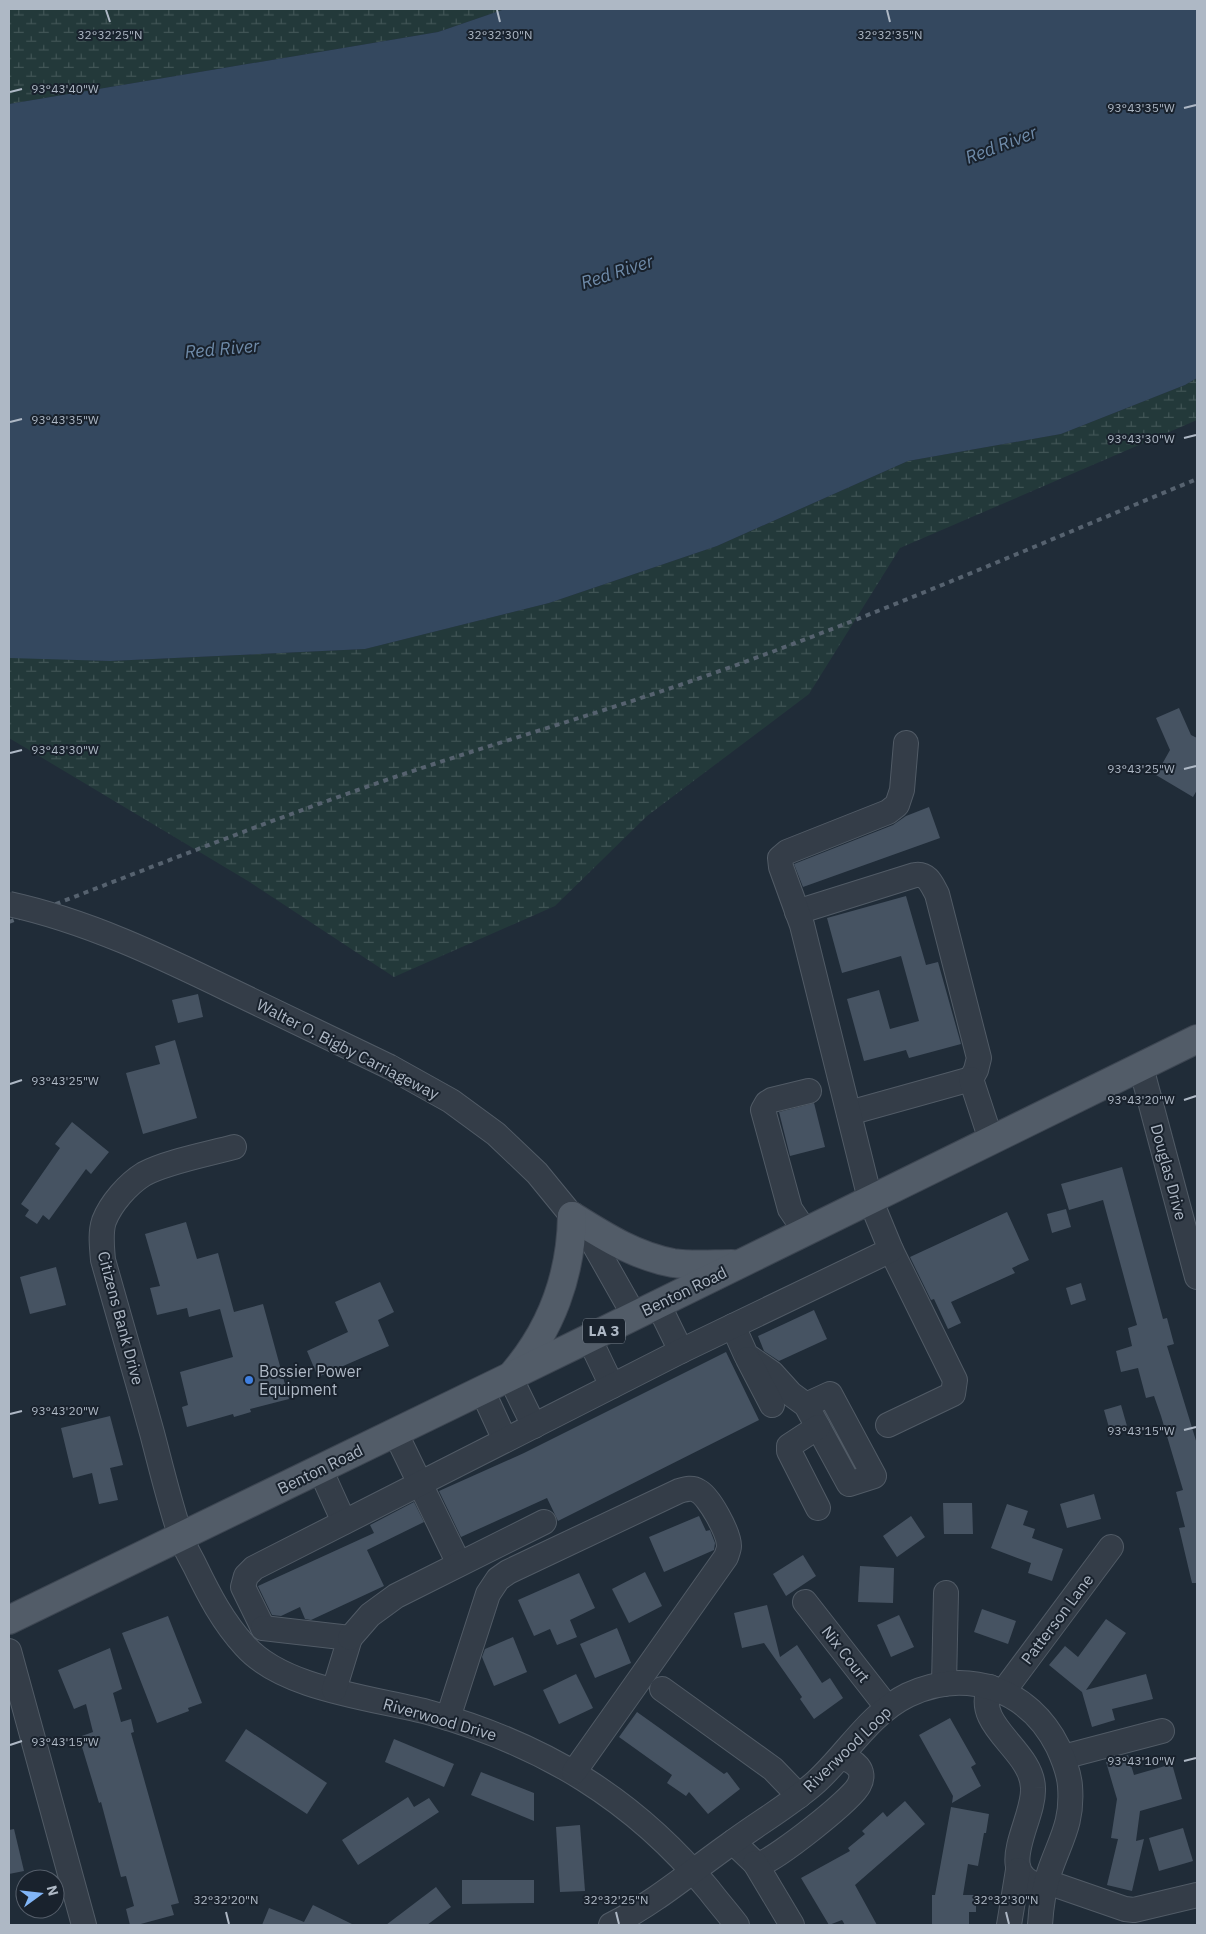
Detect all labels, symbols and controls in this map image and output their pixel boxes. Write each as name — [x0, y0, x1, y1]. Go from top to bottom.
text: 32°32'25"N — [77, 27, 143, 42]
text: 32°32'30"N — [467, 27, 533, 42]
text: 32°32'35"N — [857, 27, 923, 42]
text: 93°43'40"W — [31, 81, 99, 96]
text: 93°43'35"W — [1107, 100, 1175, 115]
water label: Red River — [962, 120, 1040, 169]
water label: Red River — [578, 249, 656, 294]
water label: Red River — [184, 334, 261, 363]
text: 93°43'35"W — [31, 412, 99, 427]
text: 93°43'30"W — [1107, 431, 1175, 446]
text: 93°43'30"W — [31, 742, 99, 757]
text: 93°43'25"W — [1107, 761, 1175, 776]
street label: Walter O. Bigby Carriageway — [253, 994, 443, 1104]
text: 93°43'25"W — [31, 1073, 99, 1088]
text: 93°43'20"W — [1107, 1092, 1175, 1107]
street label: Douglas Drive — [1147, 1122, 1192, 1223]
street label: Citizens Bank Drive — [94, 1249, 149, 1387]
street label: Benton Road — [638, 1262, 730, 1320]
road number: LA 3 — [583, 1318, 625, 1344]
place label: Bossier Power Equipment — [259, 1361, 362, 1399]
marker: Bossier Power Equipment — [243, 1374, 255, 1386]
text: 93°43'20"W — [31, 1403, 99, 1418]
text: 93°43'15"W — [1107, 1423, 1175, 1438]
street label: Benton Road — [274, 1440, 366, 1498]
street label: Patterson Lane — [1017, 1570, 1098, 1668]
street label: Nix Court — [818, 1622, 874, 1686]
street label: Riverwood Drive — [381, 1693, 499, 1745]
street label: Riverwood Loop — [799, 1702, 895, 1796]
text: 93°43'15"W — [31, 1734, 99, 1749]
text: 93°43'10"W — [1107, 1753, 1175, 1768]
north arrow — [15, 1869, 65, 1919]
text: N — [43, 1883, 63, 1898]
text: 32°32'20"N — [193, 1892, 259, 1907]
text: 32°32'25"N — [583, 1892, 649, 1907]
text: 32°32'30"N — [973, 1892, 1039, 1907]

